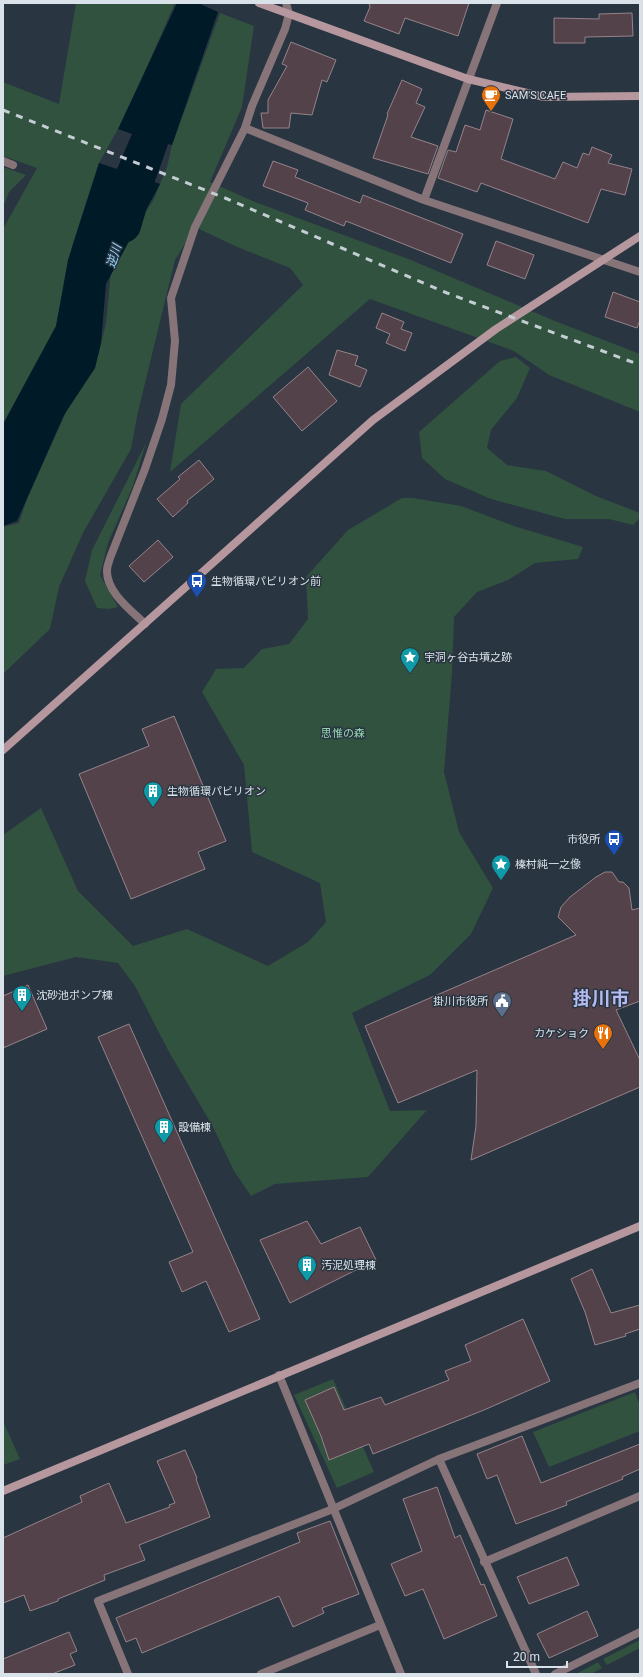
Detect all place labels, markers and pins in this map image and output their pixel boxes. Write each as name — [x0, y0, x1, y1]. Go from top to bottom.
cafe icon: SAM'S CAFE — [480, 84, 502, 112]
place label: SAM'S CAFE — [505, 89, 566, 102]
bus stop icon: 生物循環パビリオン前 — [186, 570, 208, 598]
place label: 生物循環パビリオン前 — [211, 575, 321, 588]
place icon: 宇洞ヶ谷古墳之跡 — [399, 646, 421, 674]
place label: 宇洞ヶ谷古墳之跡 — [424, 651, 512, 664]
building icon: 生物循環パビリオン — [142, 780, 164, 808]
place label: 生物循環パビリオン — [167, 785, 266, 798]
bus stop icon: 市役所 — [603, 828, 625, 856]
place label: 市役所 — [567, 833, 601, 846]
place icon: 榛村純一之像 — [490, 853, 512, 881]
place label: 榛村純一之像 — [515, 858, 581, 871]
building icon: 沈砂池ポンプ棟 — [11, 984, 33, 1012]
place label: 沈砂池ポンプ棟 — [36, 989, 113, 1002]
public building icon: 掛川市役所 — [491, 990, 513, 1018]
place label: 掛川市役所 — [433, 995, 489, 1008]
restaurant icon: カケショク — [592, 1022, 614, 1050]
place label: カケショク — [534, 1027, 589, 1040]
building icon: 設備棟 — [153, 1116, 175, 1144]
place label: 設備棟 — [178, 1121, 211, 1134]
building icon: 汚泥処理棟 — [296, 1254, 318, 1282]
place label: 汚泥処理棟 — [321, 1259, 376, 1272]

